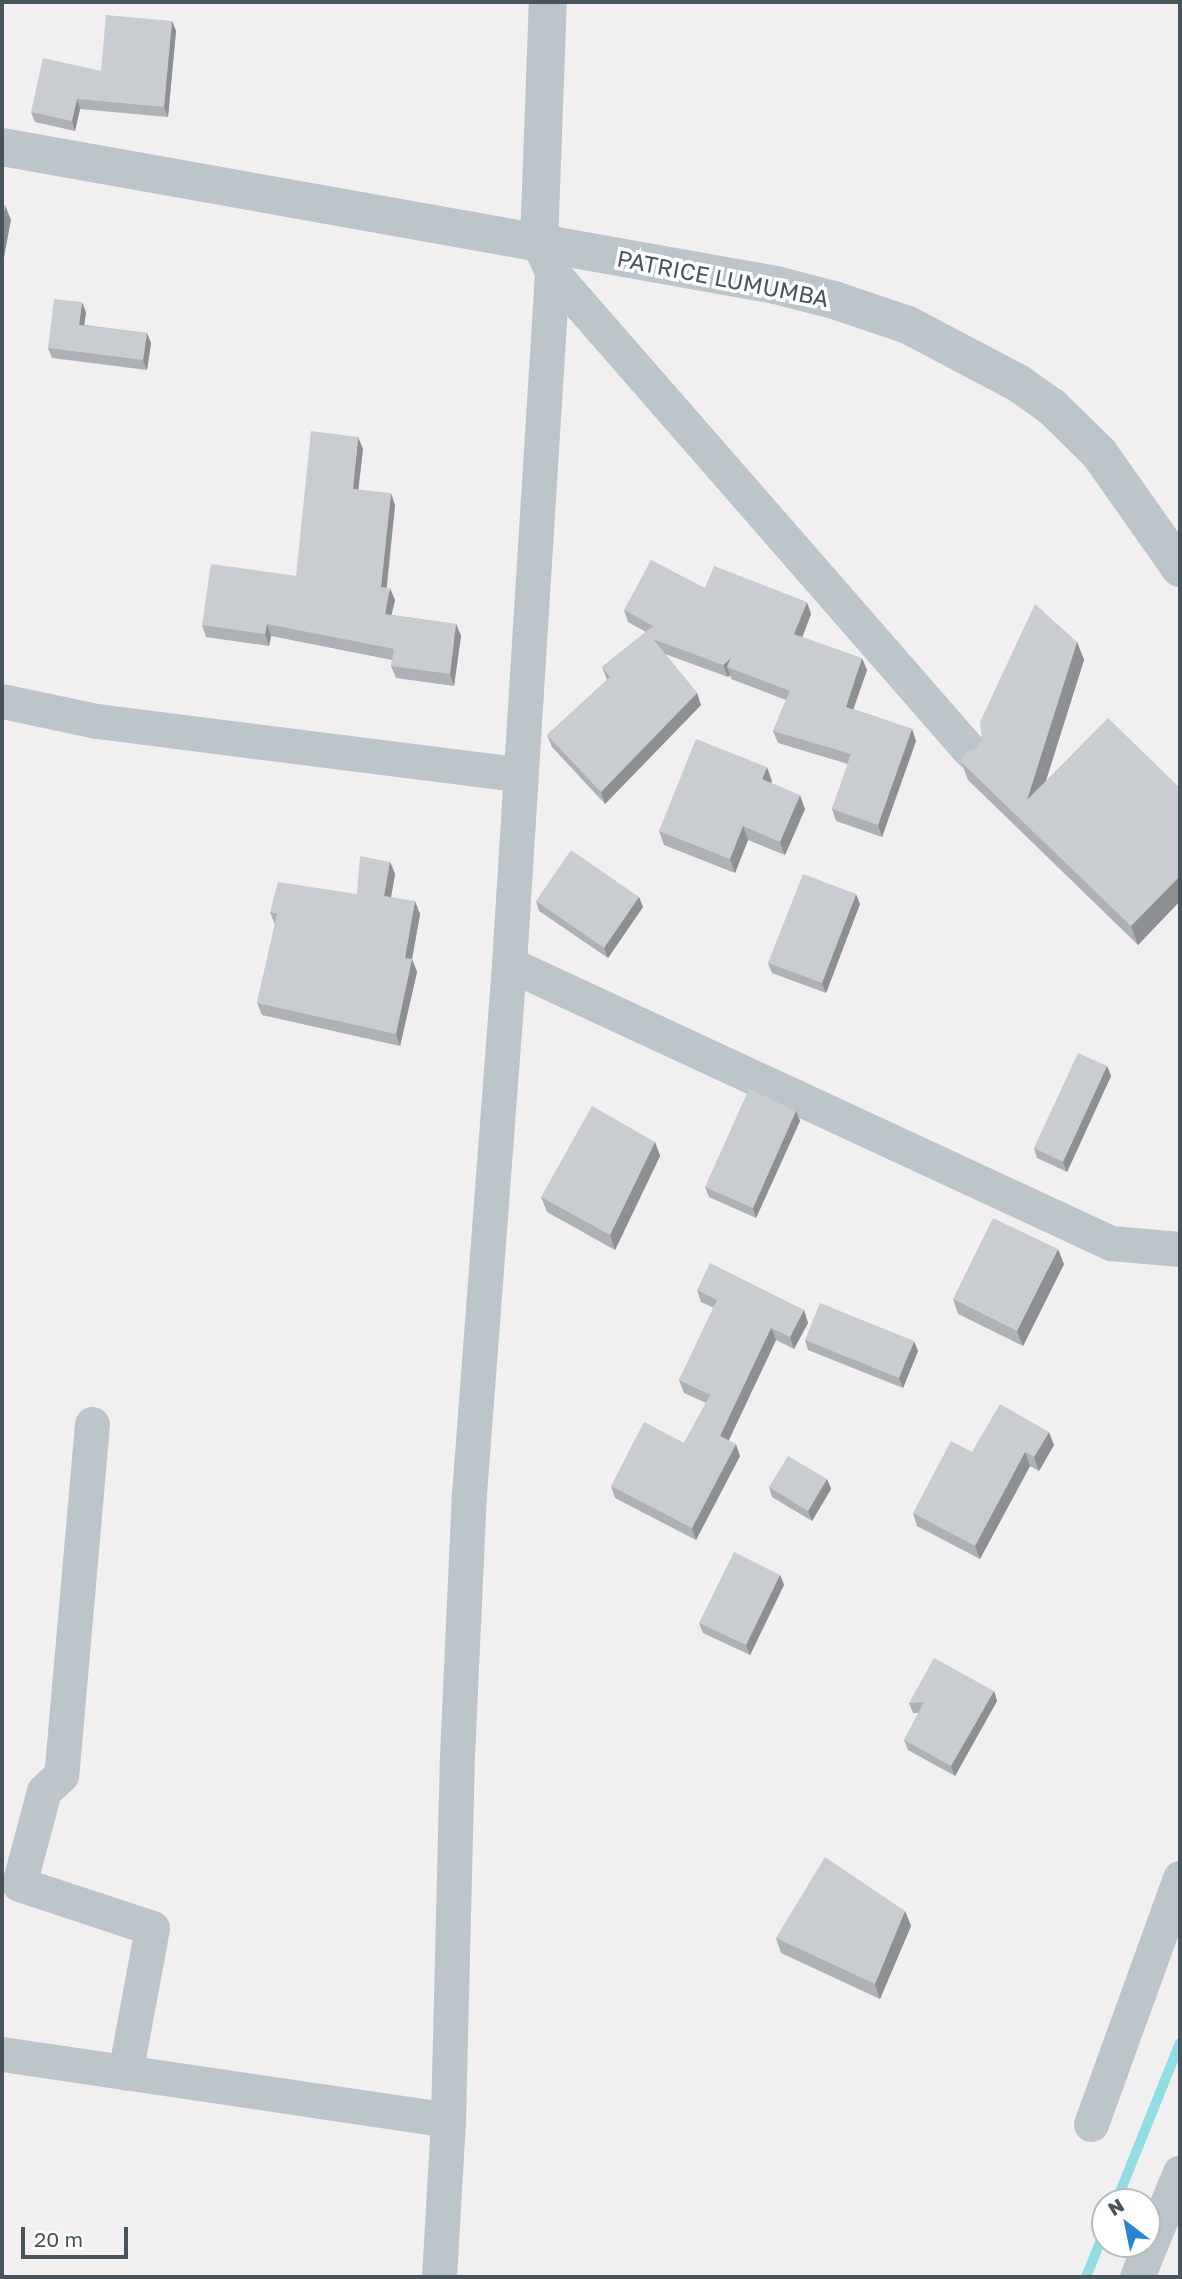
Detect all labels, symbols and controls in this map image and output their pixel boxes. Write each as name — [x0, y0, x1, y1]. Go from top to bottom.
street label: PATRICE LUMUMBA — [615, 244, 831, 312]
north arrow — [1091, 2188, 1161, 2258]
text: N — [1103, 2193, 1128, 2220]
scale bar — [24, 2212, 131, 2256]
text: 20 m — [34, 2226, 83, 2252]

